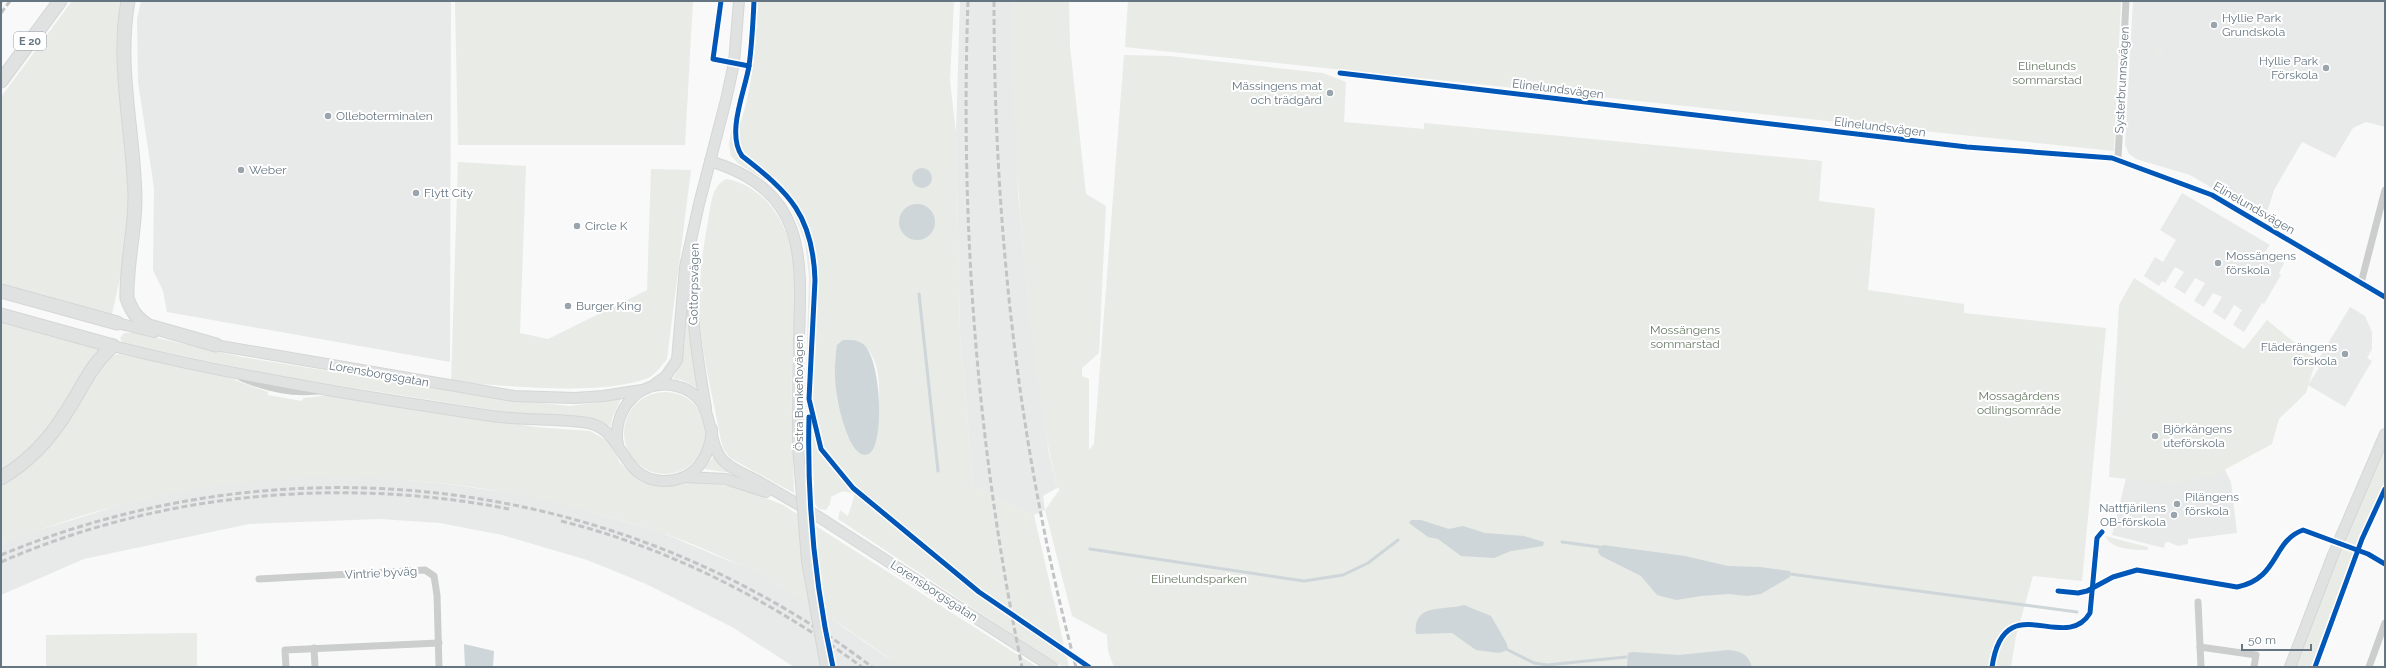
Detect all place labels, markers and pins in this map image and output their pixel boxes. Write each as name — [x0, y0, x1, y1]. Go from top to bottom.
place label: Hyllie Park Grundskola — [2222, 11, 2285, 39]
marker: Hyllie Park Grundskola — [2209, 20, 2219, 30]
place label: Hyllie Park Förskola — [2259, 54, 2319, 82]
marker: Hyllie Park Förskola — [2321, 63, 2331, 73]
place label: Mässingens mat och trädgård — [1232, 79, 1322, 107]
marker: Mässingens mat och trädgård — [1325, 88, 1335, 98]
place label: Olleboterminalen — [336, 109, 433, 123]
marker: Olleboterminalen — [323, 111, 333, 121]
place label: Weber — [249, 163, 287, 177]
marker: Weber — [236, 165, 246, 175]
place label: Flytt City — [424, 186, 474, 200]
marker: Flytt City — [411, 188, 421, 198]
place label: Circle K — [585, 219, 628, 233]
marker: Circle K — [572, 221, 582, 231]
place label: Mossängens förskola — [2226, 249, 2296, 277]
marker: Mossängens förskola — [2213, 258, 2223, 268]
place label: Burger King — [576, 299, 641, 313]
marker: Burger King — [563, 301, 573, 311]
place label: Fläderängens förskola — [2261, 340, 2337, 368]
marker: Fläderängens förskola — [2340, 349, 2350, 359]
place label: Björkängens uteförskola — [2163, 422, 2232, 450]
marker: Björkängens uteförskola — [2150, 431, 2160, 441]
place label: Pilängens förskola — [2185, 490, 2239, 518]
marker: Pilängens förskola — [2172, 499, 2182, 509]
place label: Nattfjärilens OB-förskola — [2099, 501, 2166, 529]
marker: Nattfjärilens OB-förskola — [2169, 510, 2179, 520]

